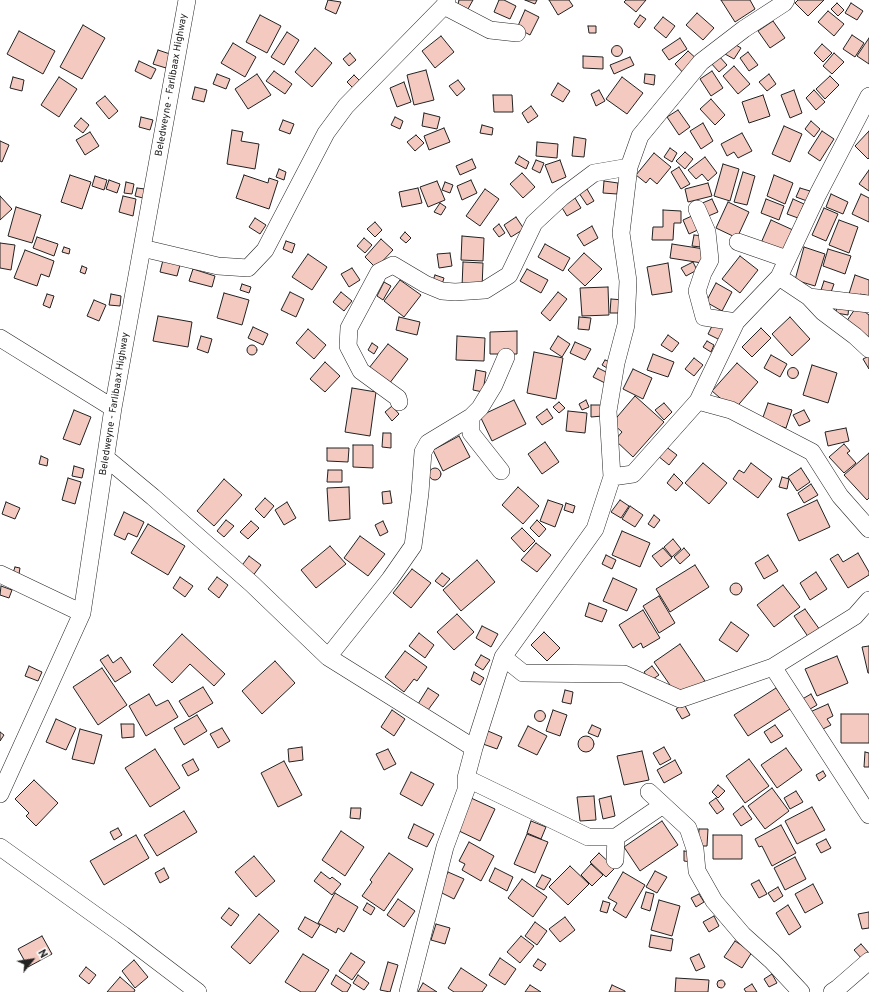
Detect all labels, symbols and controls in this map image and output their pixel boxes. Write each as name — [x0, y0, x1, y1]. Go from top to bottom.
street label: Beledweyne - Farlibaax Highway — [154, 13, 190, 157]
street label: Beledweyne - Farlibaax Highway — [98, 332, 132, 476]
north arrow — [12, 940, 52, 980]
text: N — [34, 947, 50, 961]

